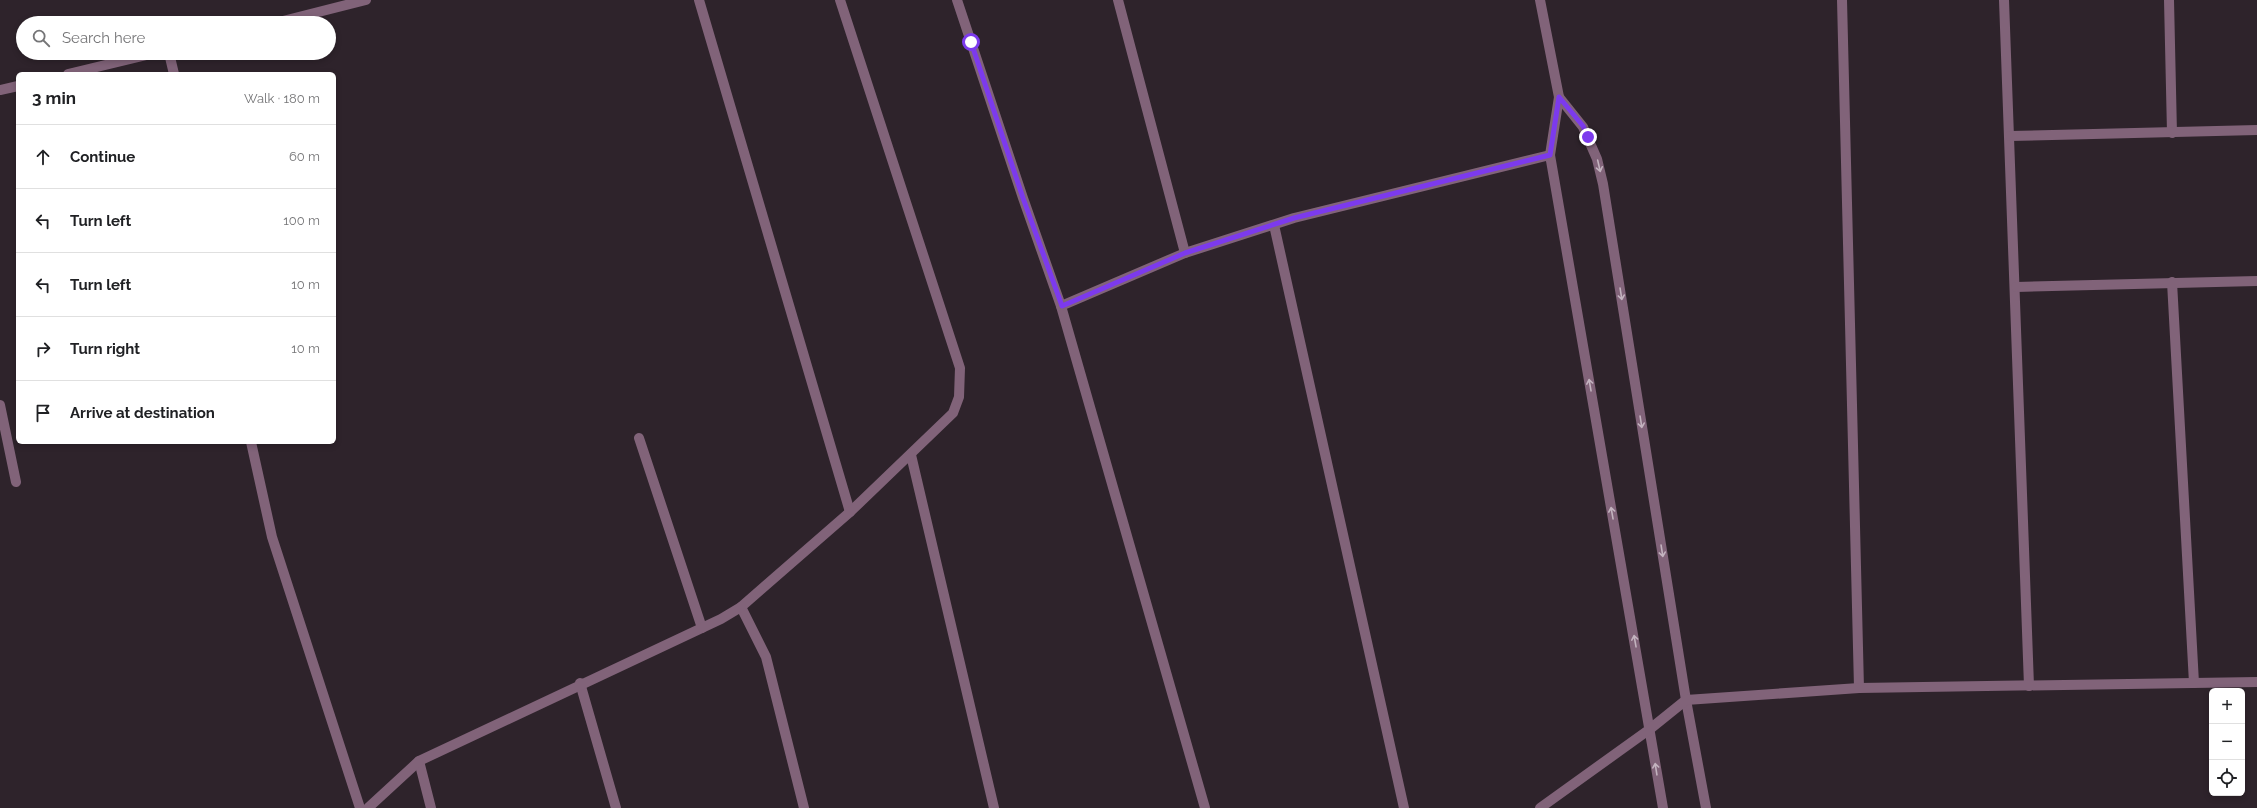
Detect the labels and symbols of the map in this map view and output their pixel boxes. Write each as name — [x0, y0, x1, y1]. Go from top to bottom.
route start — [962, 33, 980, 51]
route end — [1579, 128, 1597, 146]
one-way arrow — [1595, 159, 1603, 172]
one-way arrow — [1617, 287, 1625, 300]
one-way arrow — [1586, 379, 1594, 392]
one-way arrow — [1637, 416, 1645, 429]
one-way arrow — [1608, 507, 1616, 520]
one-way arrow — [1658, 544, 1666, 557]
one-way arrow — [1630, 635, 1638, 648]
one-way arrow — [1652, 763, 1660, 776]

